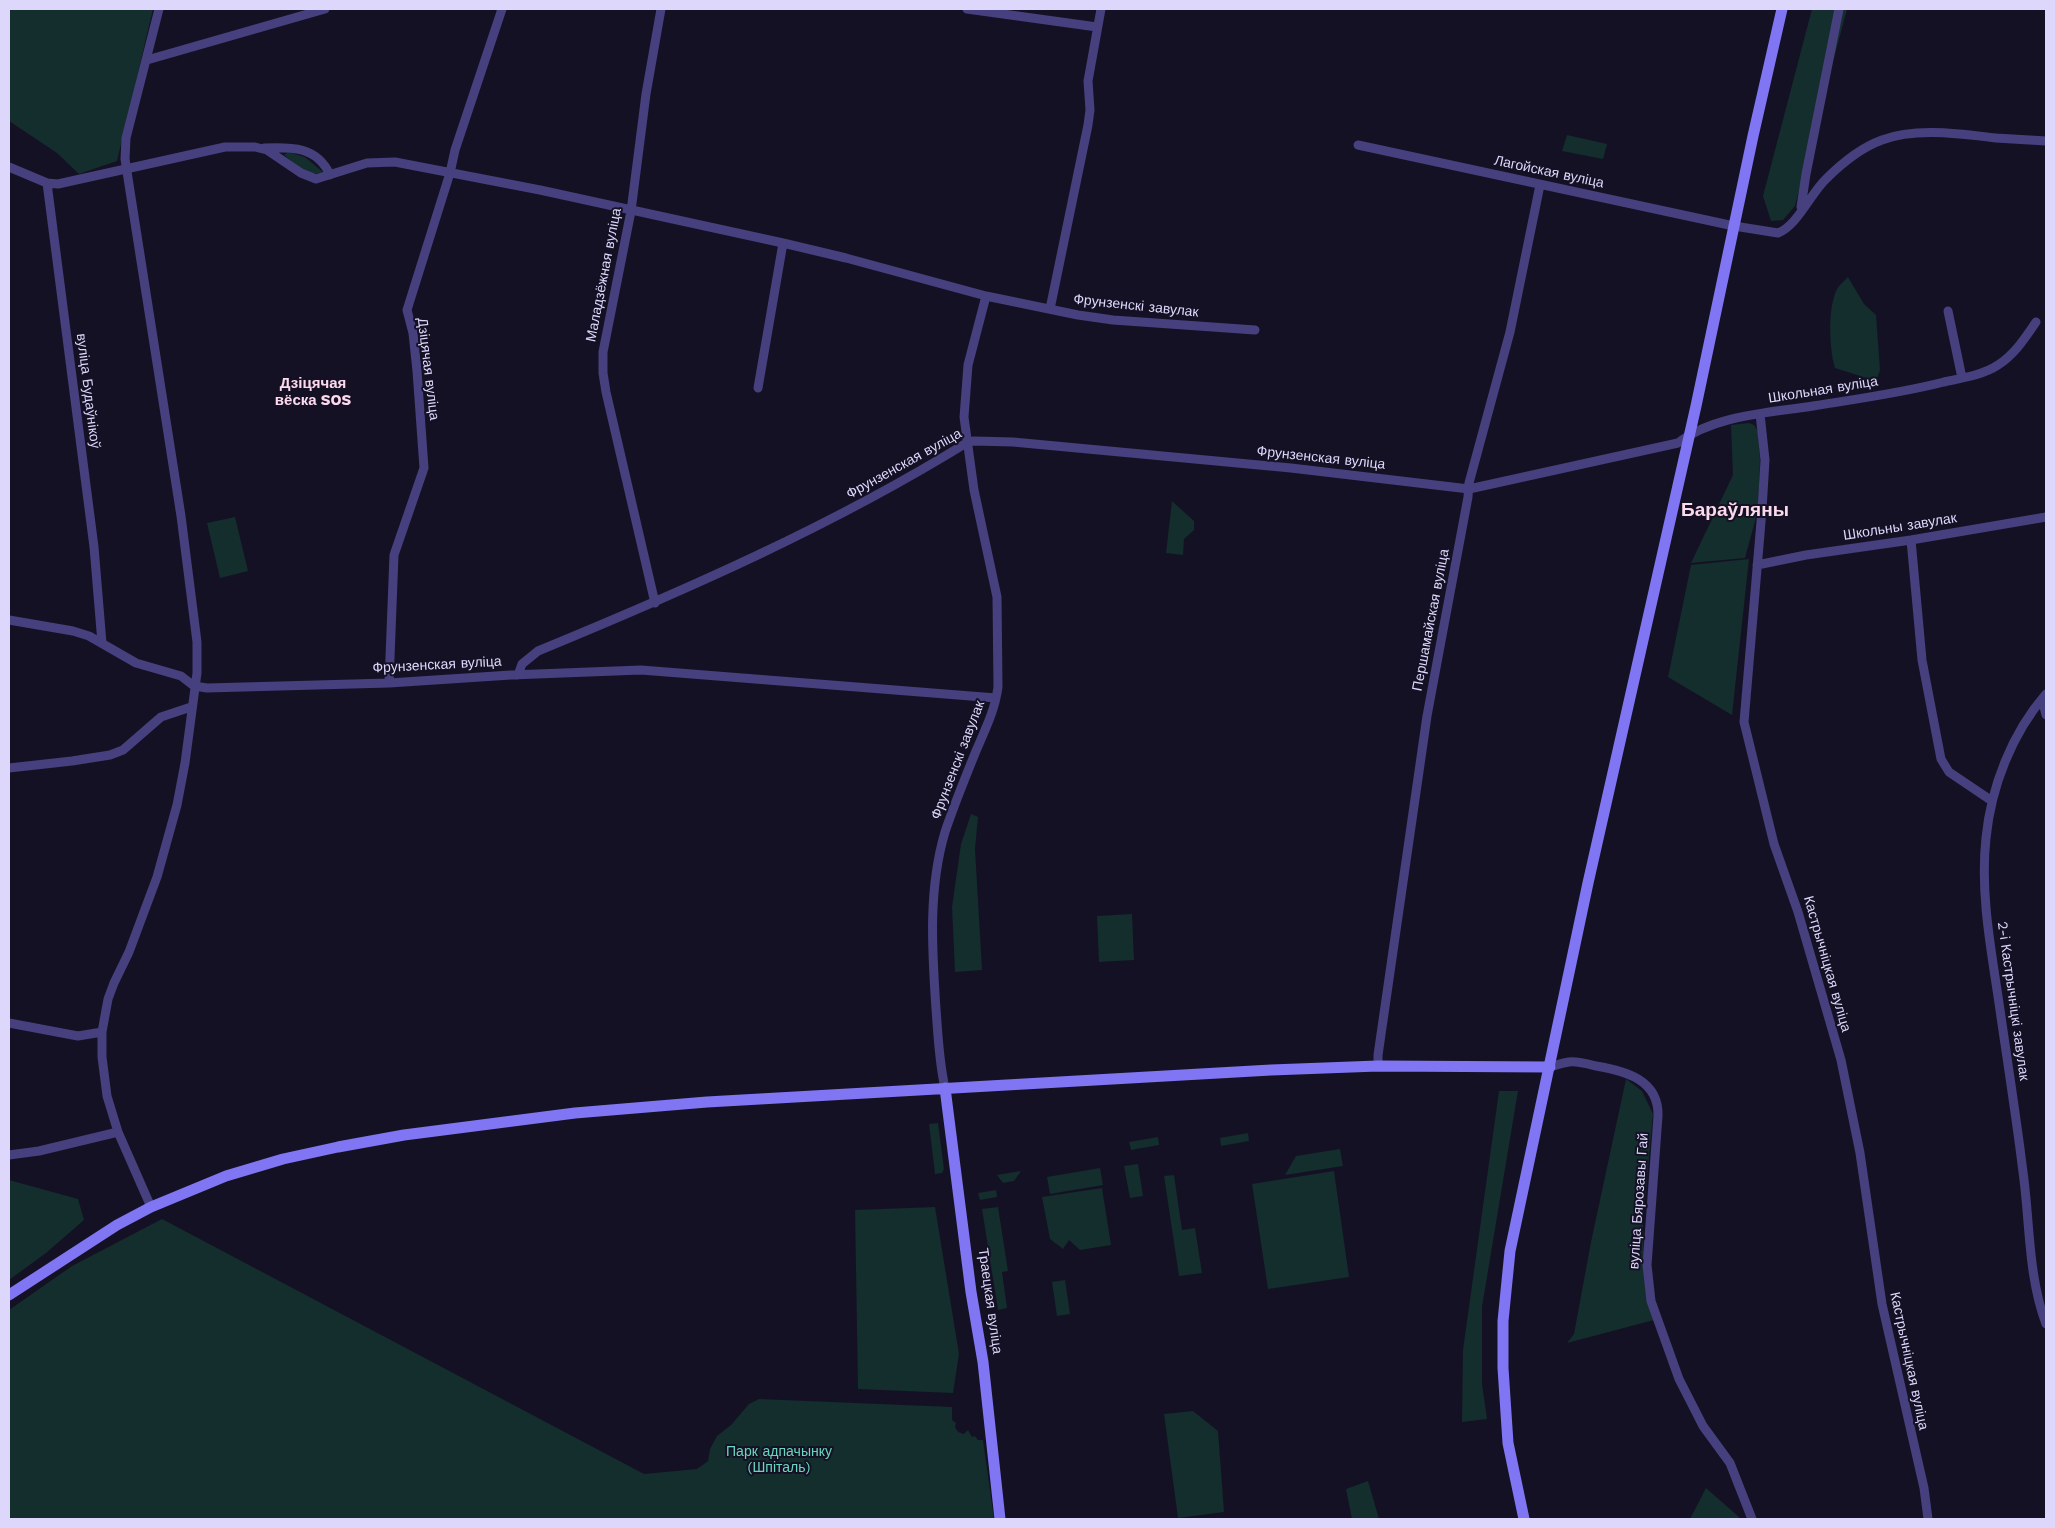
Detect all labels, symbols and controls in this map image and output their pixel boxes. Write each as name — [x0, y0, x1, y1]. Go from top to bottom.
street label: Лагойская вуліца — [1493, 152, 1605, 192]
street label: Маладзёжная вуліца — [583, 207, 625, 343]
street label: Фрунзенскі завулак — [1073, 291, 1199, 321]
street label: Дзіцячая вуліца — [413, 317, 443, 421]
street label: вуліца Будаўнікоў — [73, 332, 103, 450]
street label: Школьная вуліца — [1767, 373, 1879, 407]
district label: Дзіцячая вёска SOS — [275, 375, 351, 410]
street label: Фрунзенская вуліца — [843, 425, 965, 503]
street label: Фрунзенская вуліца — [1256, 443, 1386, 473]
district label: Бараўляны — [1681, 499, 1789, 521]
street label: Школьны завулак — [1842, 510, 1958, 544]
street label: Першамайская вуліца — [1409, 548, 1453, 692]
street label: Фрунзенская вуліца — [372, 653, 502, 677]
street label: Фрунзенскі завулак — [928, 698, 988, 822]
street label: Кастрычніцкая вуліца — [1800, 894, 1854, 1034]
street label: 2-і Кастрычніцкі завулак — [1994, 920, 2032, 1082]
street label: вуліца Бярозавы Гай — [1626, 1132, 1652, 1270]
street label: Траецкая вуліца — [974, 1247, 1006, 1355]
street label: Кастрычніцкая вуліца — [1886, 1290, 1932, 1432]
park label: Парк адпачынку (Шпіталь) — [726, 1444, 832, 1476]

